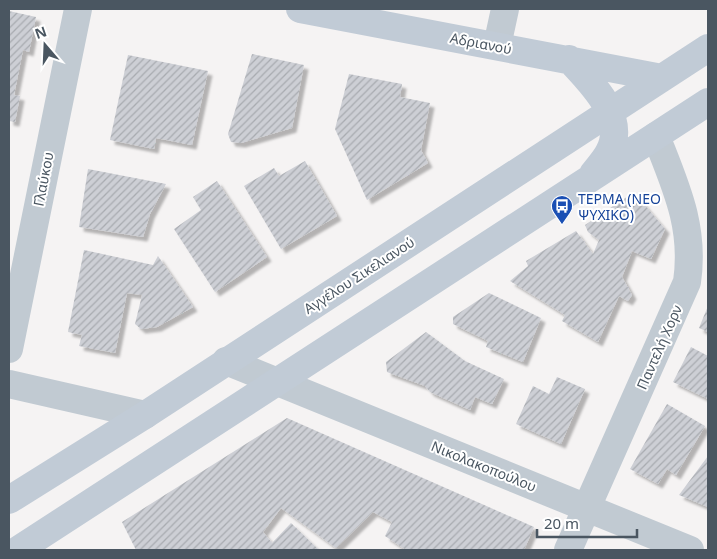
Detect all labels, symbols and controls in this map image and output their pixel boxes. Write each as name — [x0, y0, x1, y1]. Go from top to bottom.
north arrow — [20, 20, 70, 70]
text: N — [32, 21, 49, 43]
street label: Αδριανού — [448, 28, 514, 58]
street label: Γλαύκου — [28, 150, 58, 208]
place label: ΤΕΡΜΑ (ΝΕΟ ΨΥΧΙΚΟ) — [578, 189, 661, 224]
bus stop icon: ΤΕΡΜΑ (ΝΕΟ ΨΥΧΙΚΟ) — [550, 194, 574, 225]
street label: Αγγέλου Σικελιανού — [300, 232, 418, 318]
street label: Παντελή Χορν — [632, 302, 686, 392]
street label: Νικολακοπούλου — [429, 436, 539, 496]
scale bar — [537, 506, 637, 538]
text: 20 m — [544, 513, 579, 533]

